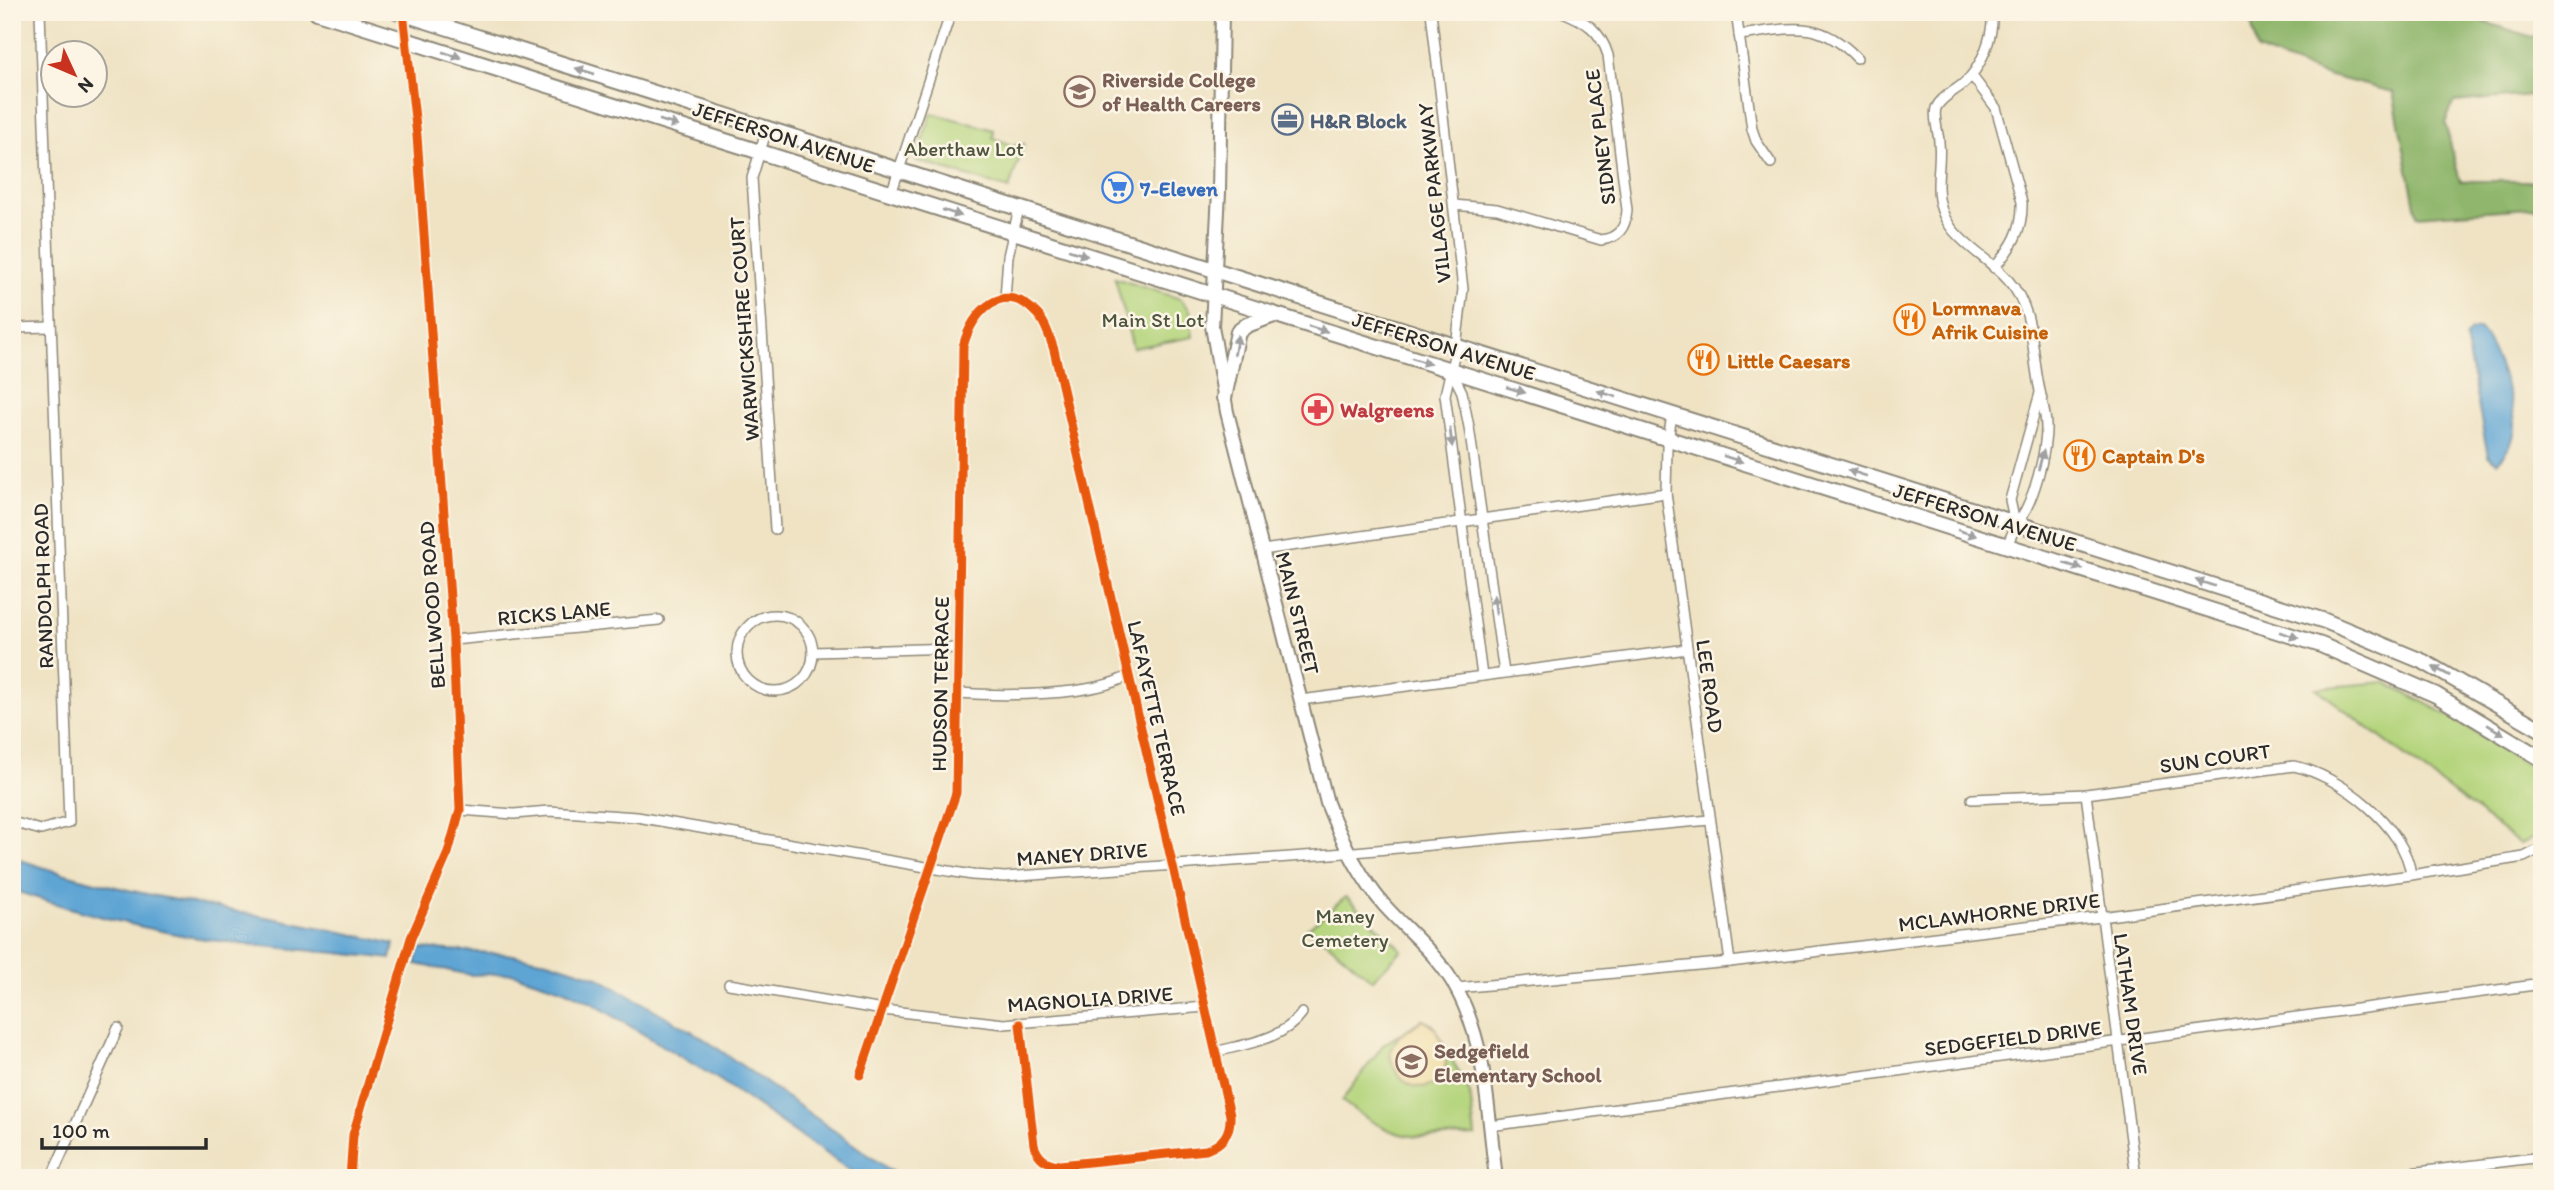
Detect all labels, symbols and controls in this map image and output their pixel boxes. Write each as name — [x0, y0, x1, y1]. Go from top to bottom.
north arrow — [38, 38, 108, 108]
one-way arrow — [442, 50, 463, 60]
one-way arrow — [575, 65, 596, 76]
place label: Riverside College of Health Careers — [1102, 67, 1261, 116]
street label: SIDNEY PLACE — [1579, 68, 1621, 206]
text: N — [73, 73, 99, 98]
school or university icon: Riverside College of Health Careers — [1062, 74, 1096, 108]
street label: JEFFERSON AVENUE — [690, 96, 878, 178]
street label: VILLAGE PARKWAY — [1412, 102, 1456, 284]
office icon: H&R Block — [1270, 103, 1304, 137]
place label: H&R Block — [1310, 108, 1408, 133]
one-way arrow — [659, 119, 680, 129]
park label: Aberthaw Lot — [904, 136, 1024, 161]
supermarket icon: 7-Eleven — [1100, 171, 1134, 205]
place label: 7-Eleven — [1139, 176, 1218, 201]
one-way arrow — [941, 208, 962, 219]
street label: WARWICKSHIRE COURT — [724, 216, 764, 442]
one-way arrow — [1068, 248, 1089, 258]
place label: Lormnava Afrik Cuisine — [1931, 295, 2048, 344]
restaurant icon: Lormnava Afrik Cuisine — [1892, 302, 1926, 336]
street label: JEFFERSON AVENUE — [1349, 306, 1539, 386]
park label: Main St Lot — [1101, 307, 1205, 332]
one-way arrow — [1308, 324, 1329, 334]
one-way arrow — [1231, 334, 1242, 356]
restaurant icon: Little Caesars — [1687, 343, 1721, 377]
place label: Little Caesars — [1727, 348, 1850, 373]
one-way arrow — [1411, 356, 1432, 367]
one-way arrow — [1506, 386, 1527, 396]
one-way arrow — [1596, 389, 1617, 399]
pharmacy icon: Walgreens — [1300, 392, 1334, 426]
place label: Walgreens — [1340, 397, 1434, 423]
one-way arrow — [1446, 426, 1457, 448]
restaurant icon: Captain D's — [2062, 438, 2096, 472]
place label: Captain D's — [2102, 443, 2205, 469]
one-way arrow — [2036, 450, 2046, 471]
one-way arrow — [1722, 455, 1743, 465]
one-way arrow — [1846, 467, 1867, 477]
street label: JEFFERSON AVENUE — [1890, 477, 2080, 557]
street label: RANDOLPH ROAD — [28, 503, 58, 669]
street label: BELLWOOD ROAD — [414, 520, 450, 690]
one-way arrow — [1956, 528, 1977, 539]
street label: MAIN STREET — [1271, 549, 1325, 677]
one-way arrow — [2062, 562, 2083, 572]
one-way arrow — [2194, 577, 2215, 587]
one-way arrow — [1489, 594, 1500, 616]
street label: RICKS LANE — [496, 596, 612, 630]
street label: HUDSON TERRACE — [926, 596, 954, 772]
street label: LAFAYETTE TERRACE — [1122, 618, 1192, 818]
one-way arrow — [2279, 631, 2300, 641]
street label: LEE ROAD — [1691, 638, 1729, 734]
one-way arrow — [2431, 665, 2451, 676]
one-way arrow — [2486, 723, 2505, 736]
street label: SUN COURT — [2158, 738, 2272, 778]
street label: MANEY DRIVE — [1016, 837, 1148, 871]
street label: MCLAWHORNE DRIVE — [1897, 887, 2102, 937]
park label: Maney Cemetery — [1301, 903, 1389, 952]
street label: LATHAM DRIVE — [2109, 931, 2153, 1077]
street label: MAGNOLIA DRIVE — [1006, 981, 1174, 1017]
street label: SEDGEFIELD DRIVE — [1923, 1015, 2103, 1061]
place label: Sedgefield Elementary School — [1434, 1038, 1603, 1088]
school or university icon: Sedgefield Elementary School — [1394, 1045, 1428, 1079]
scale bar — [42, 1106, 206, 1150]
text: 100 m — [52, 1118, 110, 1143]

